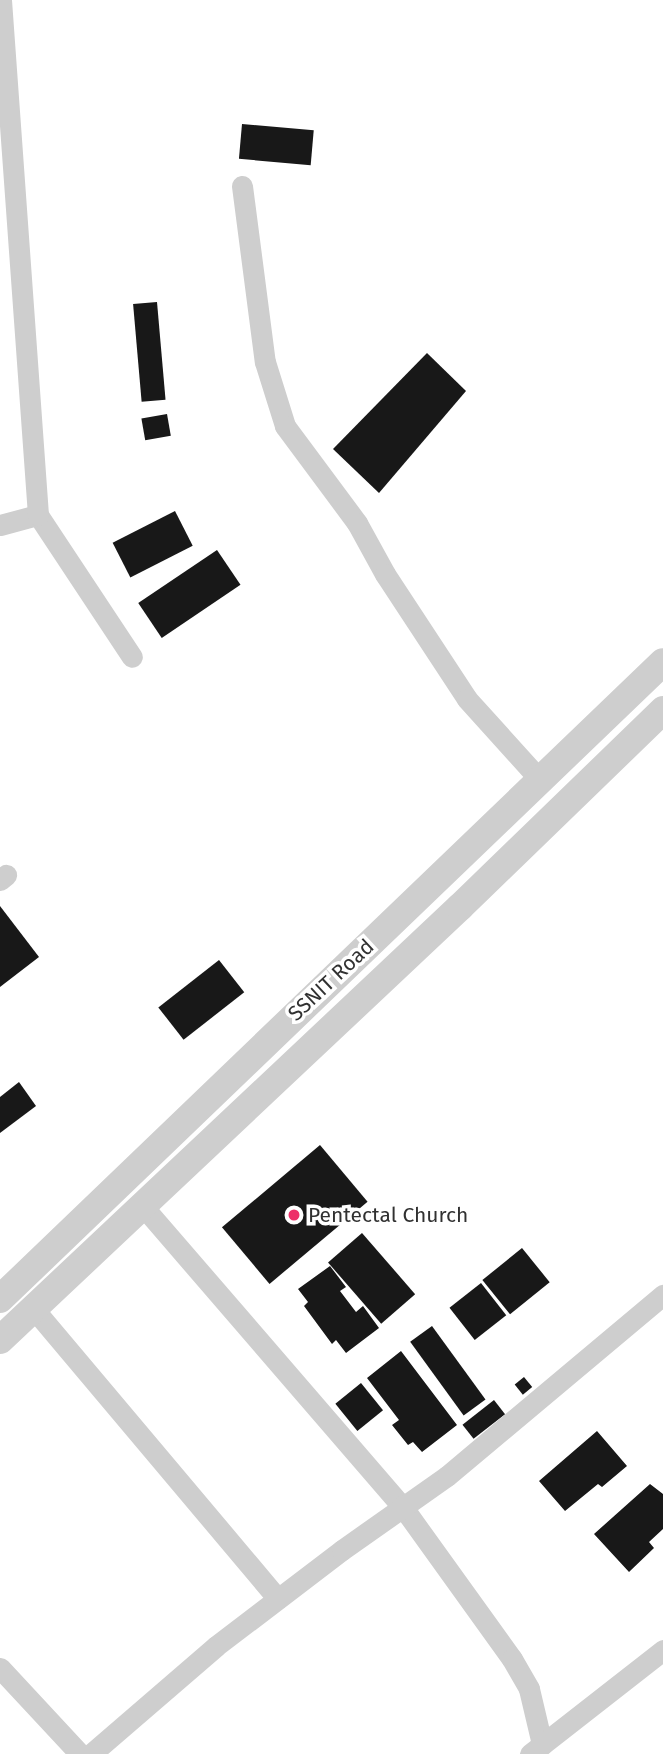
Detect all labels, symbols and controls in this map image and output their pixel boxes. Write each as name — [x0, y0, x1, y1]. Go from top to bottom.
street label: SSNIT Road — [283, 934, 379, 1026]
place label: Pentectal Church — [308, 1202, 468, 1228]
marker: Pentectal Church — [286, 1207, 302, 1223]

